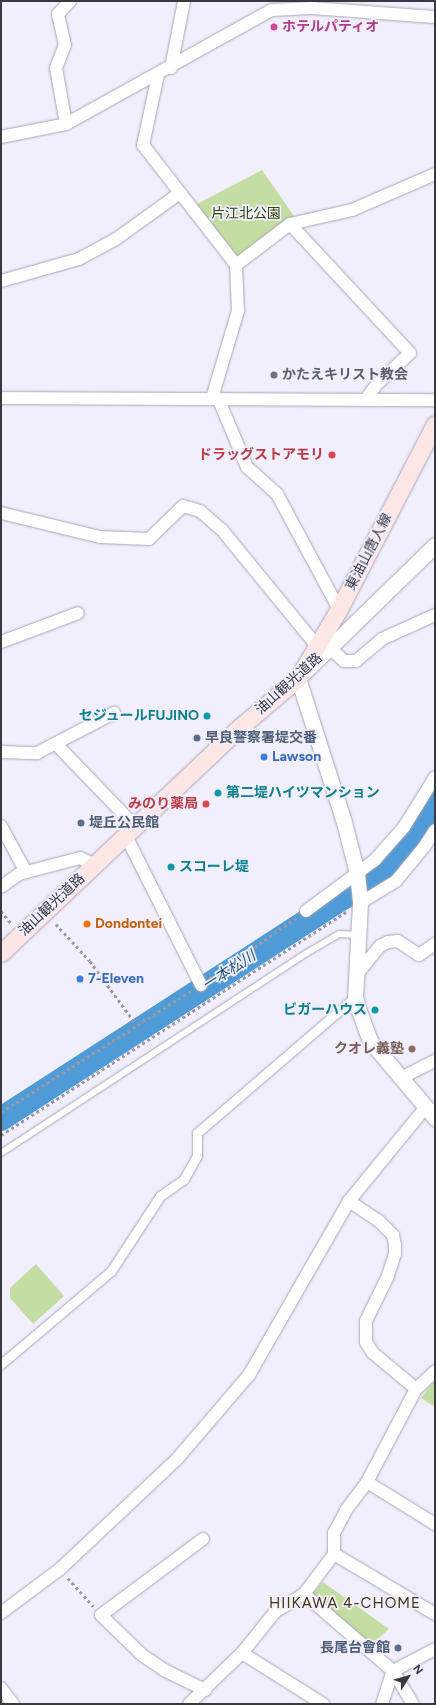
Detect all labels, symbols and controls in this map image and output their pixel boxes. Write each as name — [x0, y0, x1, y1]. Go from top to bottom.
place label: ホテルパティオ — [282, 19, 380, 35]
marker: ホテルパティオ — [269, 22, 279, 32]
park label: 片江北公園 — [211, 206, 281, 222]
place label: かたえキリスト教会 — [282, 367, 408, 383]
marker: かたえキリスト教会 — [269, 370, 279, 380]
place label: ドラッグストアモリ — [198, 447, 324, 463]
marker: ドラッグストアモリ — [327, 450, 337, 460]
street label: 東油山唐人線 — [342, 511, 396, 593]
street label: 油山観光道路 — [252, 650, 326, 718]
place label: セジュールFUJINO — [78, 708, 199, 724]
marker: セジュールFUJINO — [202, 711, 212, 721]
place label: 早良警察署堤交番 — [205, 730, 317, 746]
marker: 早良警察署堤交番 — [192, 733, 202, 743]
place label: Lawson — [272, 749, 321, 765]
marker: Lawson — [259, 752, 269, 762]
place label: 第二堤ハイツマンション — [226, 785, 380, 801]
marker: 第二堤ハイツマンション — [213, 788, 223, 798]
place label: みのり薬局 — [128, 796, 198, 812]
marker: みのり薬局 — [201, 799, 211, 809]
place label: 堤丘公民館 — [89, 815, 159, 831]
marker: 堤丘公民館 — [76, 818, 86, 828]
place label: スコーレ堤 — [179, 859, 249, 875]
marker: スコーレ堤 — [166, 862, 176, 872]
street label: 油山観光道路 — [16, 870, 88, 940]
place label: Dondontei — [95, 916, 162, 932]
marker: Dondontei — [82, 919, 92, 929]
water label: 一本松川 — [199, 947, 259, 995]
place label: 7-Eleven — [88, 971, 144, 987]
marker: 7-Eleven — [75, 974, 85, 984]
place label: ビガーハウス — [283, 1002, 367, 1018]
marker: ビガーハウス — [370, 1005, 380, 1015]
place label: クオレ義塾 — [334, 1041, 404, 1057]
marker: クオレ義塾 — [407, 1044, 417, 1054]
district label: HIIKAWA 4-CHOME — [269, 1595, 421, 1613]
place label: 長尾台會館 — [320, 1640, 390, 1656]
marker: 長尾台會館 — [393, 1643, 403, 1653]
north arrow — [388, 1657, 428, 1697]
text: N — [410, 1662, 426, 1677]

